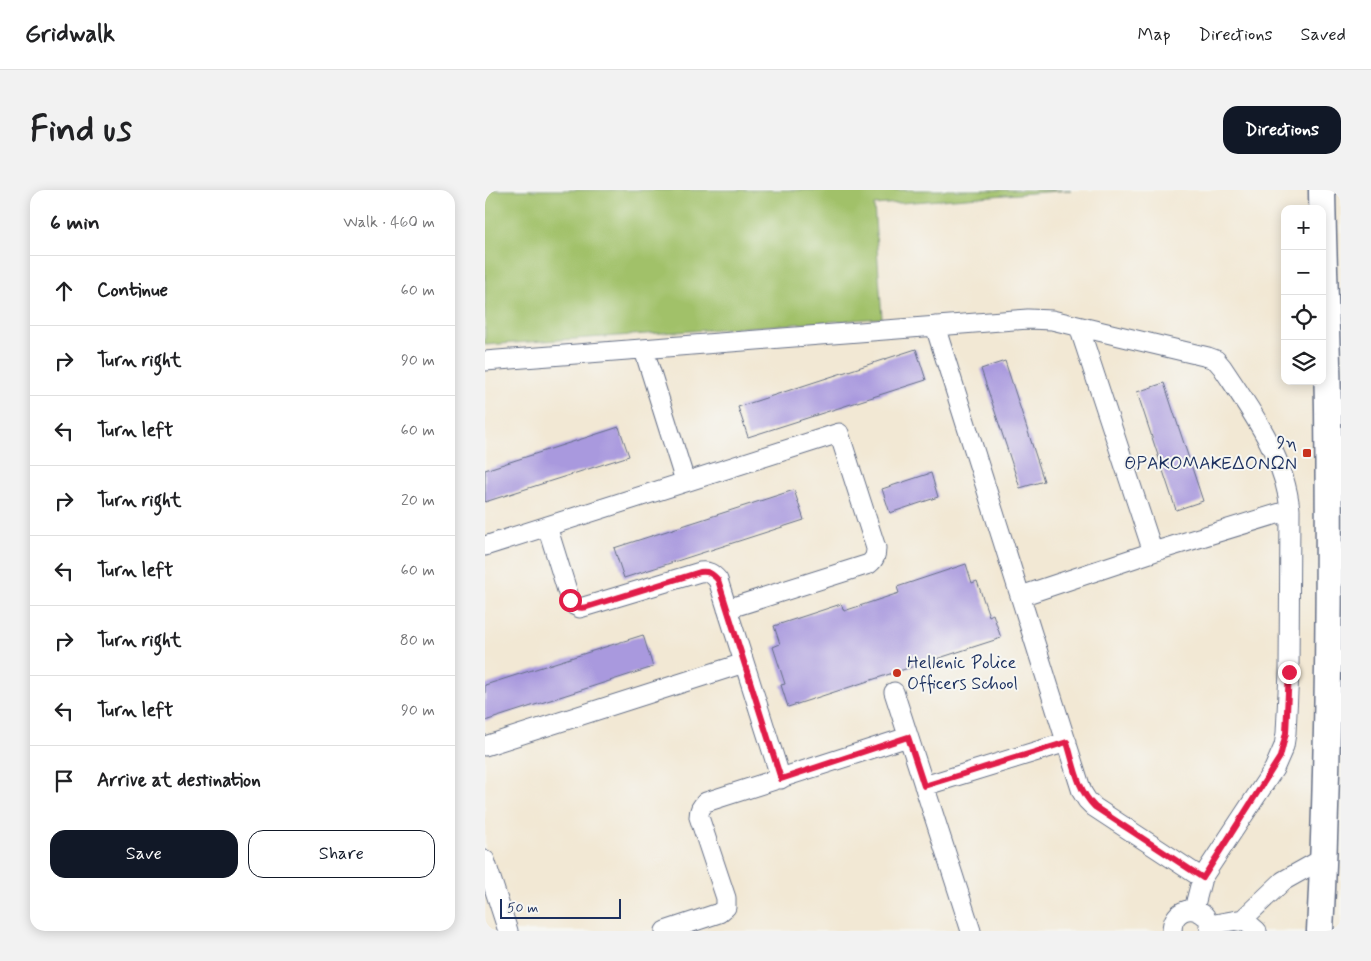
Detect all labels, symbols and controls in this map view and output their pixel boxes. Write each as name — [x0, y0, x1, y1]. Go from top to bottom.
text: Gridwalk — [25, 19, 115, 50]
text: Map — [1138, 23, 1171, 47]
text: Directions — [1199, 23, 1273, 47]
text: Saved — [1301, 23, 1346, 47]
button: Directions — [1223, 106, 1341, 154]
text: Find us — [30, 107, 132, 153]
map controls — [1281, 205, 1326, 385]
button: + — [1281, 205, 1326, 250]
text: 6 min — [50, 209, 100, 237]
text: Walk · 460 m — [343, 212, 435, 233]
button: − — [1281, 250, 1326, 295]
icon: ahead — [50, 277, 78, 305]
text: Continue — [97, 278, 168, 303]
text: 60 m — [401, 280, 435, 301]
button: locate — [1281, 295, 1326, 340]
button: layers — [1281, 340, 1326, 385]
icon: right — [50, 347, 78, 375]
text: Turn right — [97, 348, 181, 373]
text: 90 m — [401, 350, 435, 371]
icon: left — [50, 417, 78, 445]
text: Turn left — [97, 418, 173, 443]
text: 60 m — [401, 420, 435, 441]
place label: 9η ΘΡΑΚΟΜΑΚΕΔΟΝΩΝ — [1124, 431, 1297, 476]
marker: 9η ΘΡΑΚΟΜΑΚΕΔΟΝΩΝ — [1301, 447, 1313, 459]
icon: right — [50, 487, 78, 515]
text: Turn right — [97, 488, 181, 513]
text: 20 m — [401, 490, 435, 511]
icon: left — [50, 557, 78, 585]
text: Turn left — [97, 558, 173, 583]
text: 60 m — [401, 560, 435, 581]
route start — [559, 589, 582, 612]
icon: right — [50, 627, 78, 655]
text: Turn right — [97, 628, 181, 653]
text: 80 m — [400, 630, 435, 651]
place label: Hellenic Police Officers School — [907, 651, 1018, 696]
route end — [1278, 661, 1301, 684]
marker: Hellenic Police Officers School — [891, 667, 903, 679]
icon: left — [50, 697, 78, 725]
text: Turn left — [97, 698, 173, 723]
text: 90 m — [401, 700, 435, 721]
icon: arrive — [50, 767, 78, 795]
text: Arrive at destination — [97, 768, 261, 793]
button: Save — [50, 830, 238, 878]
button: Share — [248, 830, 435, 878]
scale bar — [500, 896, 621, 919]
text: 50 m — [507, 899, 538, 917]

